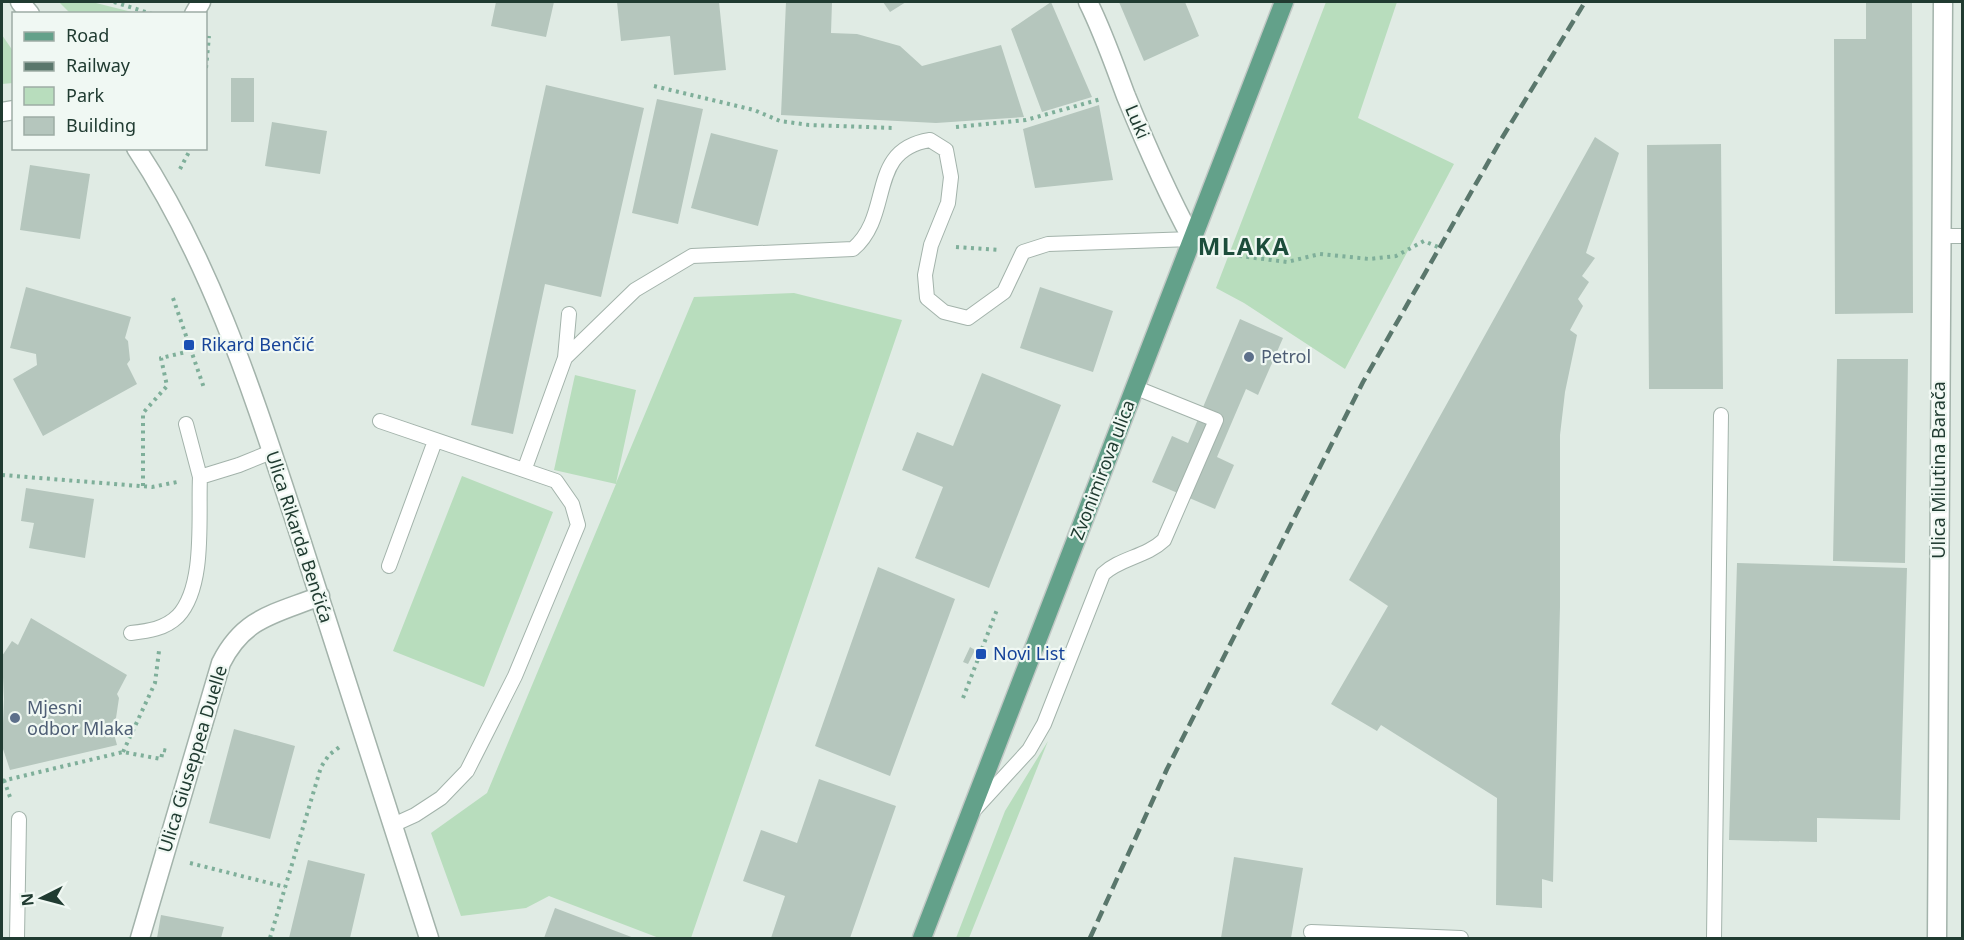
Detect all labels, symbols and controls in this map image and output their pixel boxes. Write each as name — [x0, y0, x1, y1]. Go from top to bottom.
legend — [12, 12, 207, 150]
text: Road — [66, 23, 109, 47]
text: Railway — [66, 53, 131, 77]
text: Park — [66, 83, 104, 107]
street label: Luki — [1120, 101, 1156, 142]
text: Building — [66, 113, 136, 137]
district label: MLAKA — [1198, 229, 1290, 262]
place label: Rikard Benčić — [201, 332, 315, 356]
marker: Rikard Benčić — [182, 338, 196, 352]
place label: Petrol — [1261, 344, 1311, 368]
marker: Petrol — [1242, 350, 1256, 364]
street label: Ulica Milutina Barača — [1926, 381, 1950, 559]
street label: Zvonimirova ulica — [1064, 396, 1140, 543]
street label: Ulica Rikarda Benčića — [261, 448, 339, 626]
place label: Novi List — [993, 641, 1065, 665]
marker: Novi List — [974, 647, 988, 661]
street label: Ulica Giuseppea Duelle — [152, 662, 232, 855]
place label: Mjesni odbor Mlaka — [27, 695, 134, 740]
marker: Mjesni odbor Mlaka — [8, 711, 22, 725]
north arrow — [12, 868, 72, 928]
text: N — [15, 892, 39, 907]

